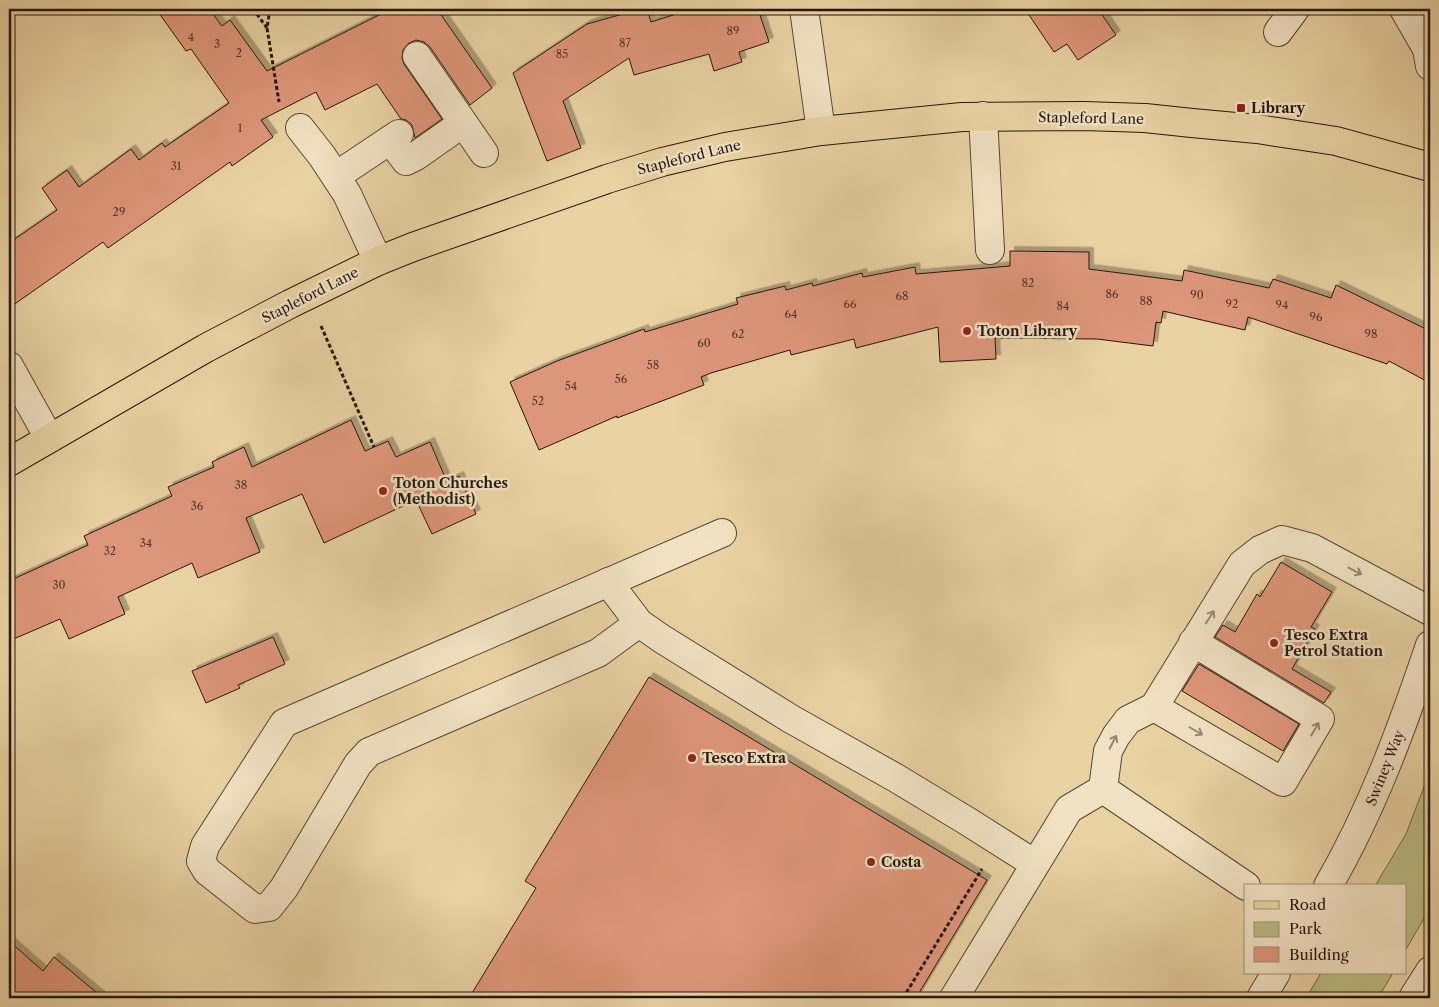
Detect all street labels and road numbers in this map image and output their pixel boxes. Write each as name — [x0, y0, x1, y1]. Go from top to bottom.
street label: Stapleford Lane — [1038, 108, 1144, 128]
street label: Stapleford Lane — [635, 135, 743, 179]
street label: Stapleford Lane — [259, 263, 361, 327]
street label: Swiney Way — [1362, 727, 1408, 808]

